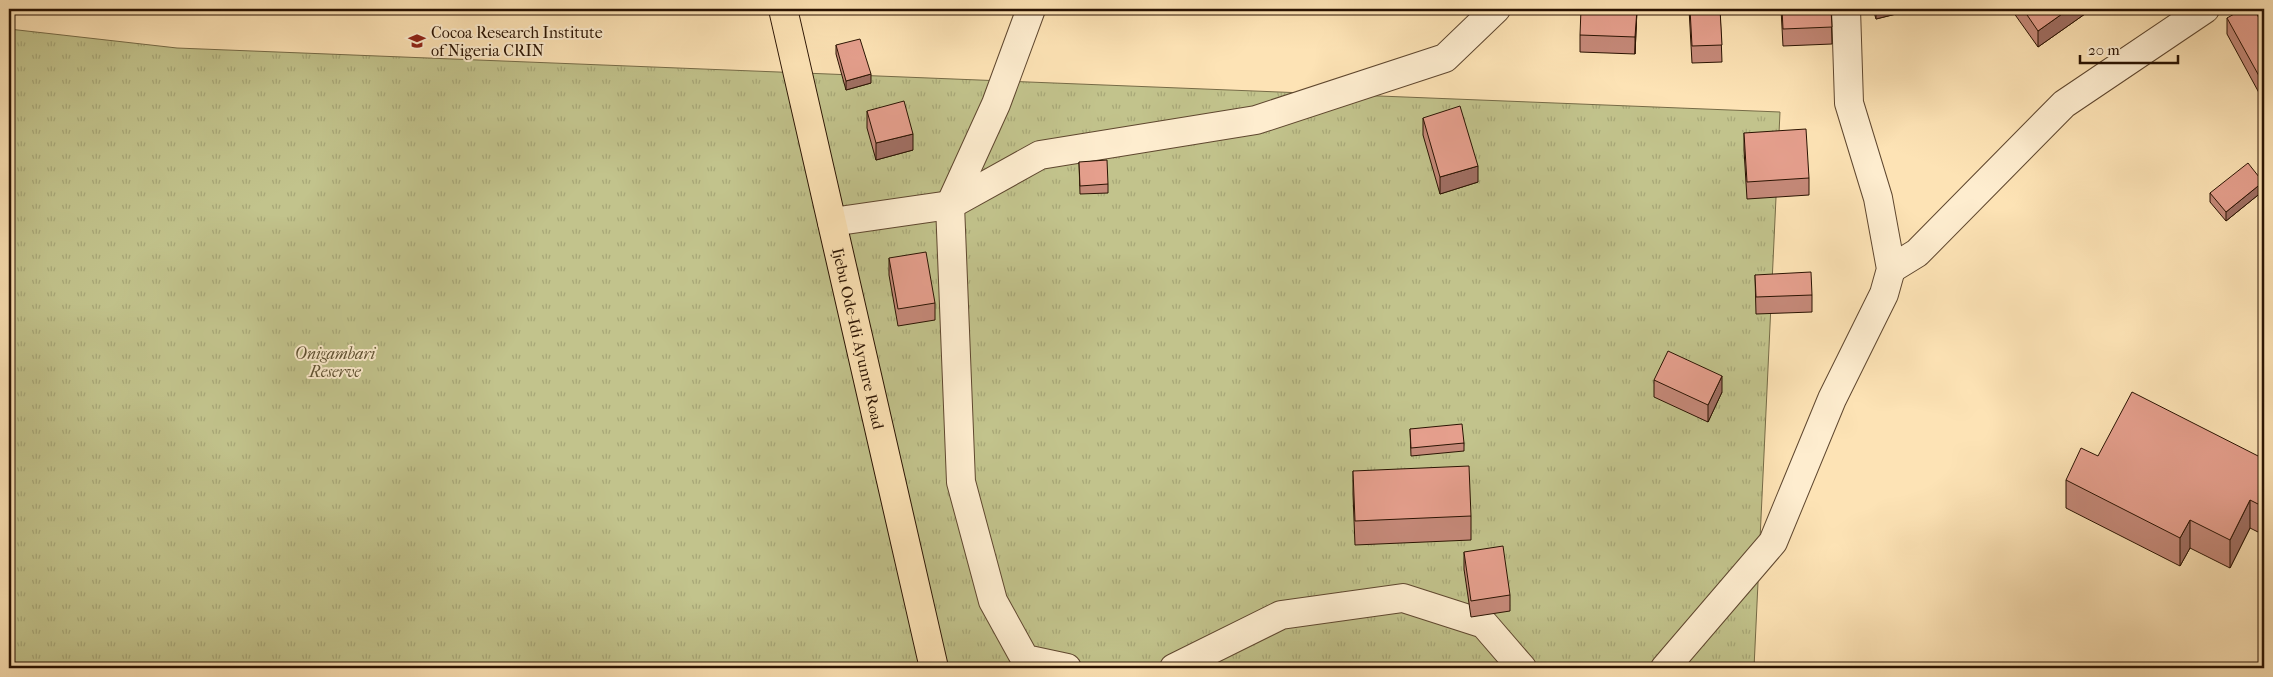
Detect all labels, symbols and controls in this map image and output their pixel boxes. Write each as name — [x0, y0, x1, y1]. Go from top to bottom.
place label: Cocoa Research Institute of Nigeria CRIN — [431, 23, 603, 60]
school or university icon: Cocoa Research Institute of Nigeria CRIN — [407, 31, 427, 51]
scale bar — [2080, 32, 2178, 64]
text: 20 m — [2088, 41, 2120, 59]
street label: Ijebu Ode-Idi Ayunre Road — [828, 246, 888, 431]
park label: Onigambari Reserve — [295, 344, 377, 381]

